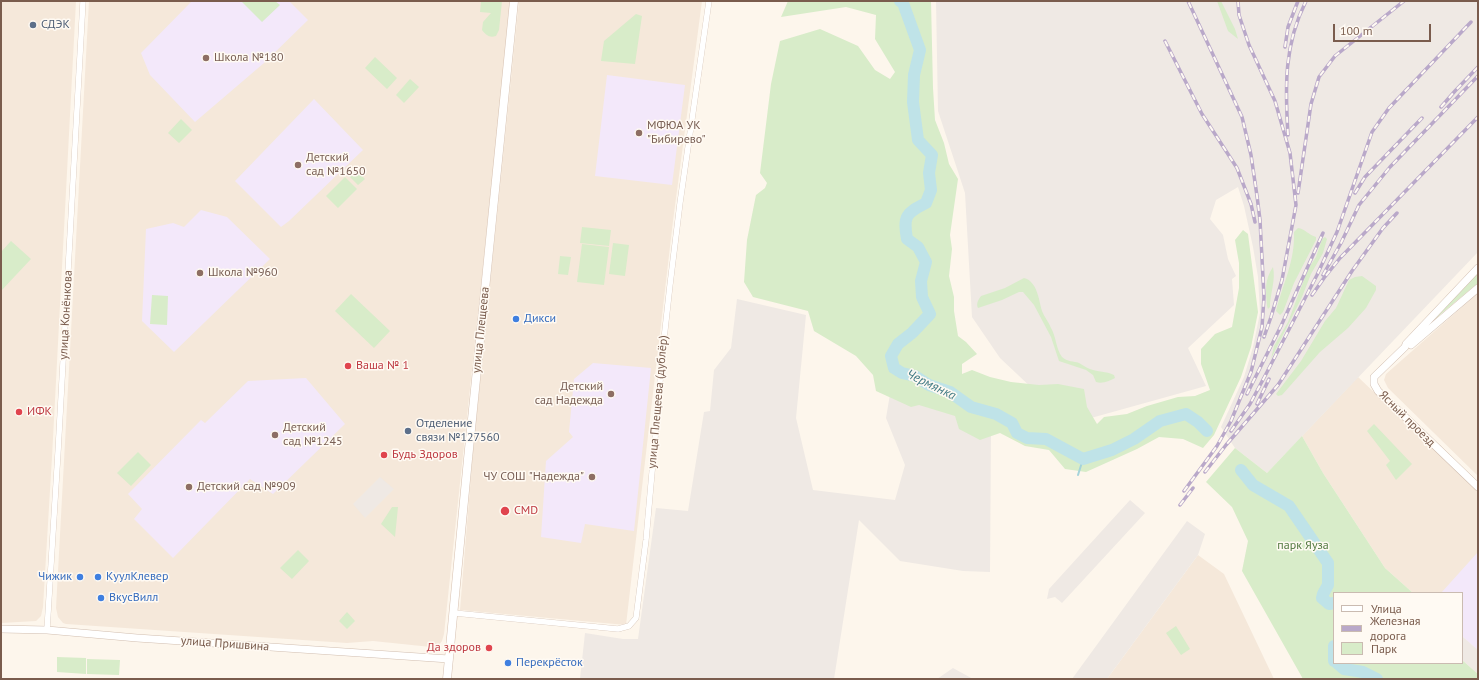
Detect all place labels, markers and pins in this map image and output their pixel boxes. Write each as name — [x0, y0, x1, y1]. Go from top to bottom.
place label: СДЭК — [41, 18, 70, 32]
marker: СДЭК — [28, 20, 38, 30]
place label: Школа №180 — [214, 51, 284, 65]
marker: Школа №180 — [201, 53, 211, 63]
place label: МФЮА УК "Бибирево" — [647, 119, 706, 147]
marker: МФЮА УК "Бибирево" — [634, 128, 644, 138]
place label: Детский сад №1650 — [306, 151, 365, 179]
marker: Детский сад №1650 — [293, 160, 303, 170]
place label: Школа №960 — [208, 266, 278, 280]
marker: Школа №960 — [195, 268, 205, 278]
place label: Дикси — [524, 312, 556, 326]
marker: Дикси — [511, 314, 521, 324]
place label: Ваша № 1 — [356, 359, 409, 373]
marker: Ваша № 1 — [343, 361, 353, 371]
place label: Детский сад Надежда — [535, 380, 603, 408]
marker: Детский сад Надежда — [606, 389, 616, 399]
place label: ИФК — [27, 405, 52, 419]
marker: ИФК — [14, 407, 24, 417]
place label: Отделение связи №127560 — [416, 417, 500, 445]
place label: Детский сад №1245 — [283, 421, 342, 449]
marker: Отделение связи №127560 — [403, 426, 413, 436]
marker: Детский сад №1245 — [270, 430, 280, 440]
place label: Будь Здоров — [392, 448, 458, 462]
marker: Будь Здоров — [379, 450, 389, 460]
place label: ЧУ СОШ "Надежда" — [483, 470, 584, 484]
marker: ЧУ СОШ "Надежда" — [587, 472, 597, 482]
place label: Детский сад №909 — [197, 480, 296, 494]
marker: Детский сад №909 — [184, 482, 194, 492]
place label: CMD — [514, 504, 538, 518]
marker: CMD — [499, 505, 511, 517]
place label: Чижик — [38, 570, 72, 584]
place label: КуулКлевер — [106, 570, 168, 584]
marker: Чижик — [75, 572, 85, 582]
marker: КуулКлевер — [93, 572, 103, 582]
place label: ВкусВилл — [109, 591, 158, 605]
marker: ВкусВилл — [96, 593, 106, 603]
place label: Да здоров — [427, 641, 481, 655]
marker: Да здоров — [484, 643, 494, 653]
place label: Перекрёсток — [516, 656, 583, 670]
marker: Перекрёсток — [503, 658, 513, 668]

